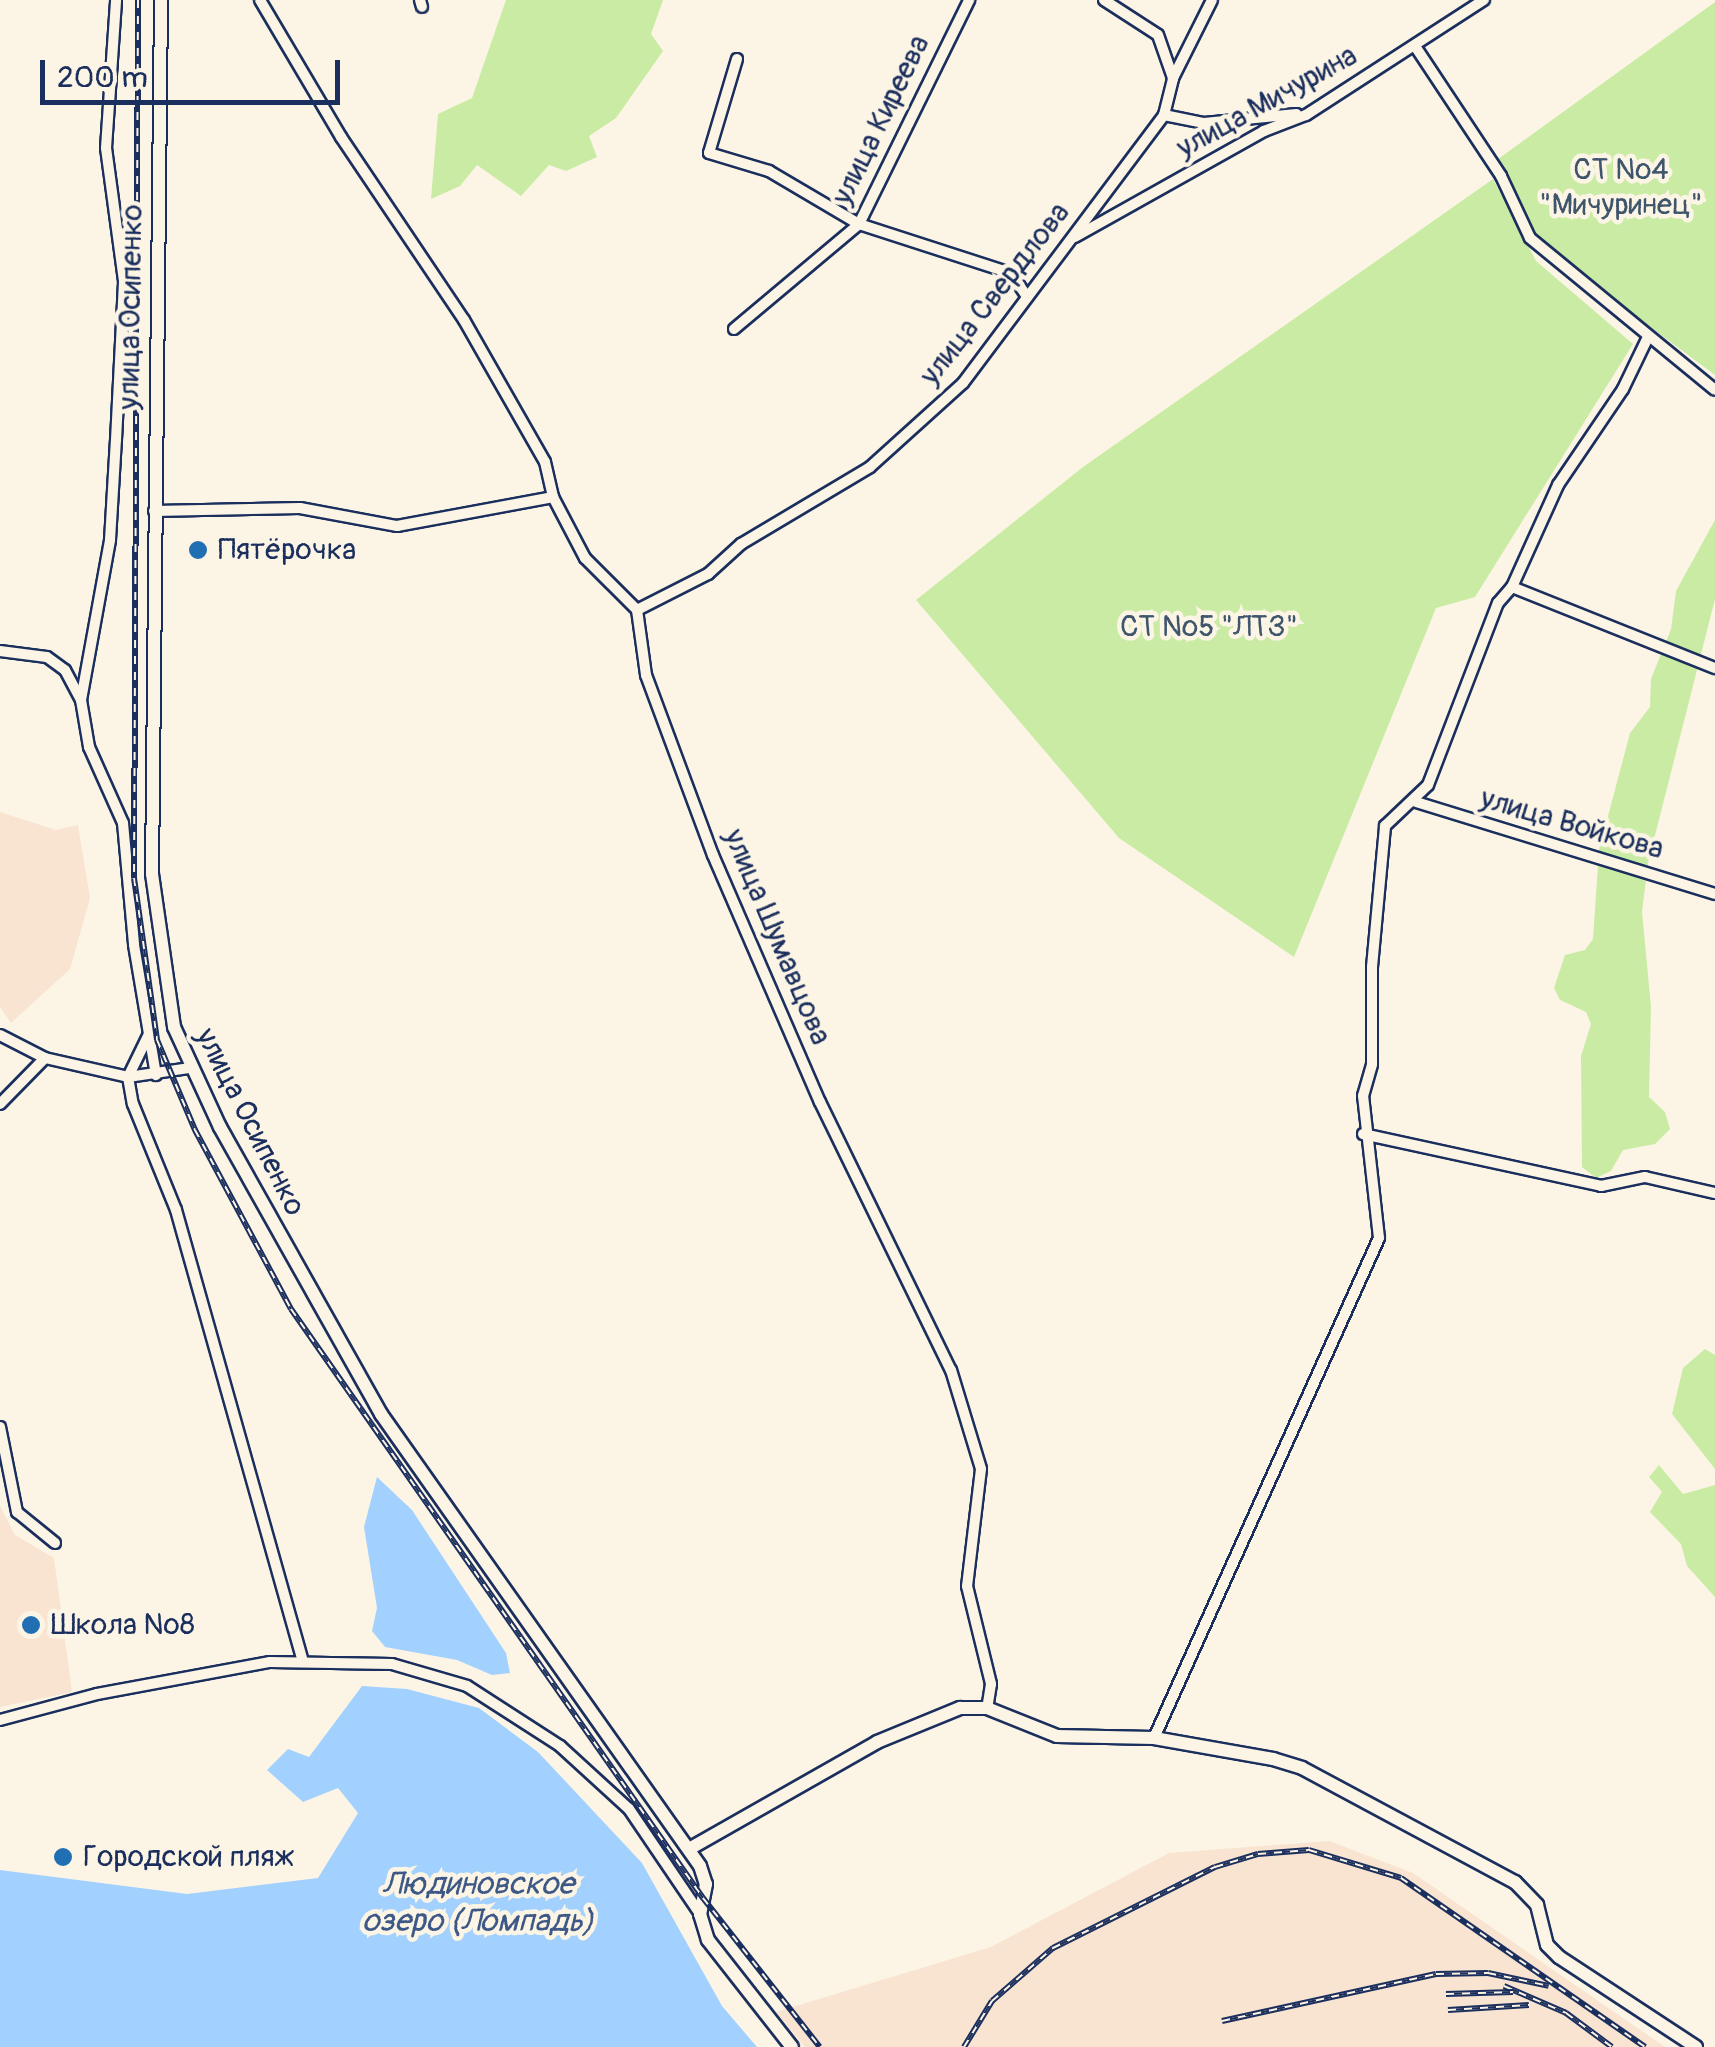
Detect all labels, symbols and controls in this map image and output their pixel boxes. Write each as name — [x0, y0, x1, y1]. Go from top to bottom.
street label: улица Киреева — [824, 29, 938, 211]
street label: улица Мичурина — [1171, 38, 1363, 166]
scale bar — [45, 40, 345, 102]
text: 200 m — [57, 59, 148, 96]
park label: СТ №4 "Мичуринец" — [1539, 152, 1703, 222]
street label: улица Свердлова — [912, 195, 1078, 393]
street label: улица Осипенко — [111, 204, 151, 410]
place label: Пятёрочка — [218, 532, 356, 568]
marker: Пятёрочка — [187, 539, 209, 561]
park label: СТ №5 "ЛТЗ" — [1120, 609, 1298, 645]
street label: улица Войкова — [1476, 781, 1668, 867]
street label: улица Шумавцова — [715, 824, 839, 1050]
street label: улица Осипенко — [187, 1022, 313, 1222]
place label: Школа №8 — [51, 1607, 195, 1643]
marker: Школа №8 — [20, 1614, 42, 1636]
place label: Городской пляж — [83, 1839, 294, 1875]
marker: Городской пляж — [52, 1846, 74, 1868]
water label: Людиновское озеро (Ломпадь) — [362, 1866, 594, 1941]

